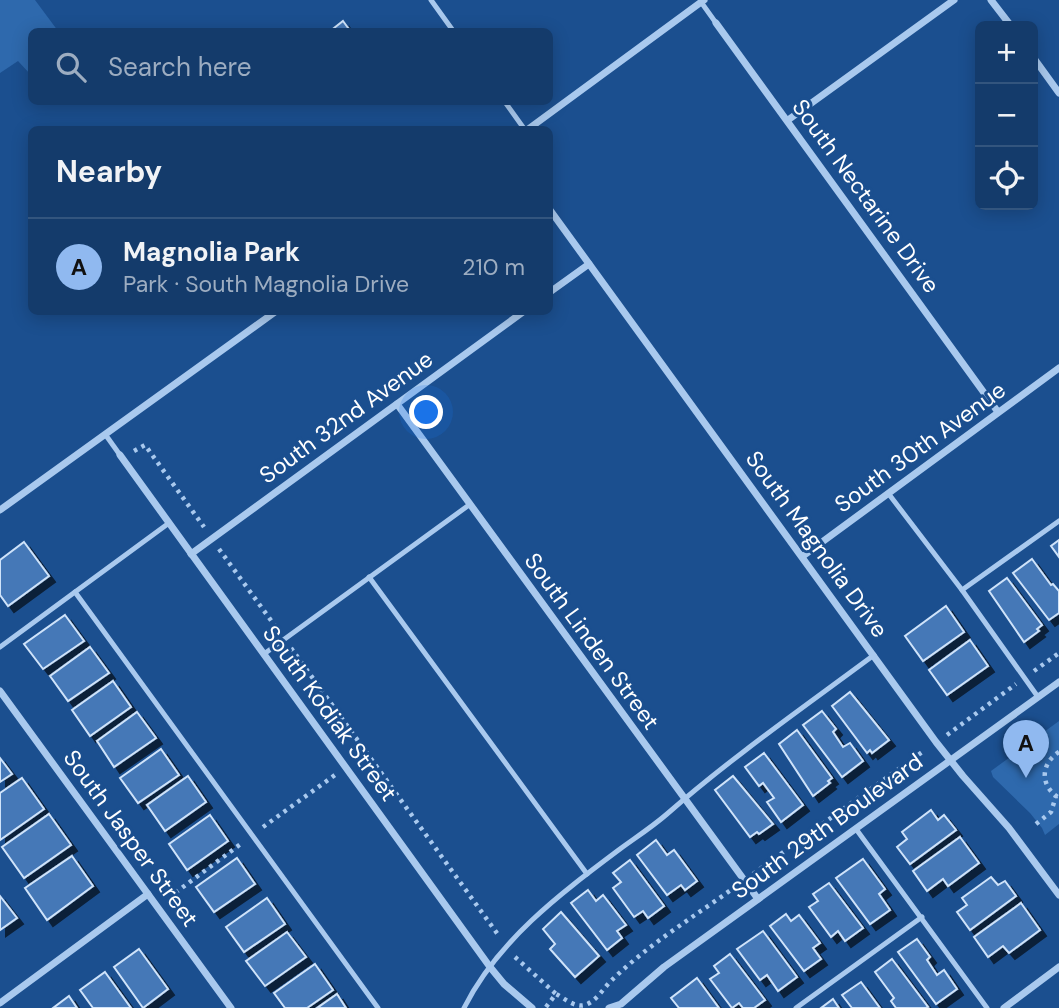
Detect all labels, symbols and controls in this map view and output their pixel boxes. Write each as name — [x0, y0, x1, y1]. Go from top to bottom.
map controls — [975, 21, 1038, 210]
button: + — [975, 21, 1038, 84]
search box — [28, 28, 553, 105]
icon: search — [52, 48, 90, 86]
text: Search here — [108, 50, 251, 84]
button: − — [975, 84, 1038, 147]
street label: South Nectarine Drive — [785, 93, 947, 299]
button: locate — [975, 147, 1038, 210]
text: Nearby — [56, 152, 162, 191]
text: Magnolia Park — [123, 235, 300, 269]
text: A — [71, 252, 87, 282]
text: 210 m — [462, 252, 525, 282]
text: Park · South Magnolia Drive — [123, 269, 409, 299]
street label: South 32nd Avenue — [253, 344, 439, 490]
street label: South 30th Avenue — [829, 375, 1011, 519]
your location — [409, 395, 443, 429]
street label: South Magnolia Drive — [739, 445, 895, 643]
street label: South Linden Street — [518, 547, 666, 735]
street label: South Kodiak Street — [256, 619, 404, 807]
pin: A — [1003, 720, 1049, 778]
street label: South Jasper Street — [57, 744, 205, 932]
street label: South 29th Boulevard — [725, 746, 929, 906]

